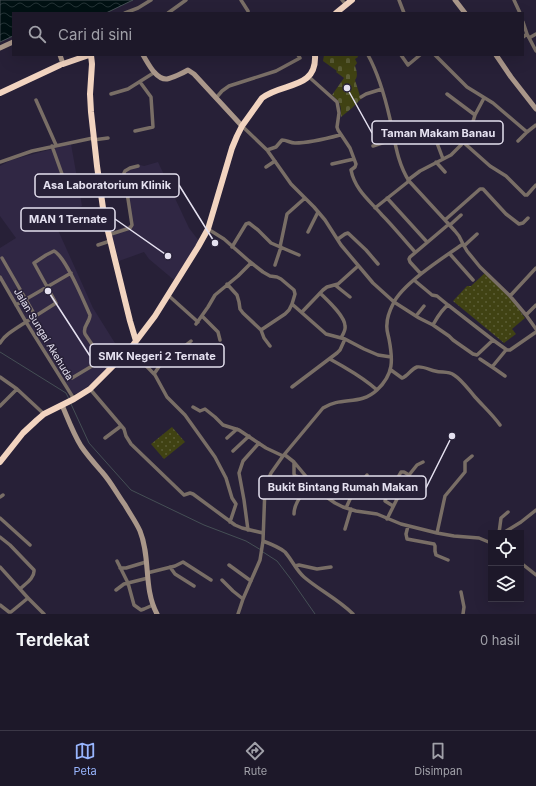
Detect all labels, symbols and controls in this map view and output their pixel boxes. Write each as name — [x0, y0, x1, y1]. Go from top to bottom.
search box — [12, 12, 524, 56]
icon: search — [26, 23, 48, 45]
text: Cari di sini — [58, 25, 132, 44]
callout: Taman Makam Banau — [372, 121, 503, 144]
text: Taman Makam Banau — [381, 126, 495, 140]
callout: Asa Laboratorium Klinik — [35, 174, 179, 197]
text: Asa Laboratorium Klinik — [43, 178, 172, 192]
callout: MAN 1 Ternate — [21, 208, 115, 231]
text: MAN 1 Ternate — [29, 212, 107, 226]
street label: Jalan Sungai Akehuda — [12, 286, 76, 382]
callout: SMK Negeri 2 Ternate — [90, 344, 224, 367]
text: SMK Negeri 2 Ternate — [98, 349, 216, 363]
callout: Bukit Bintang Rumah Makan — [259, 476, 426, 499]
text: Bukit Bintang Rumah Makan — [268, 480, 418, 494]
map controls — [488, 530, 524, 602]
button: locate — [488, 530, 524, 566]
button: layers — [488, 566, 524, 602]
text: Terdekat — [16, 630, 89, 650]
text: 0 hasil — [480, 632, 520, 648]
tab: Peta — [74, 740, 97, 778]
tab: Rute — [244, 740, 267, 778]
tab: Disimpan — [414, 740, 462, 778]

